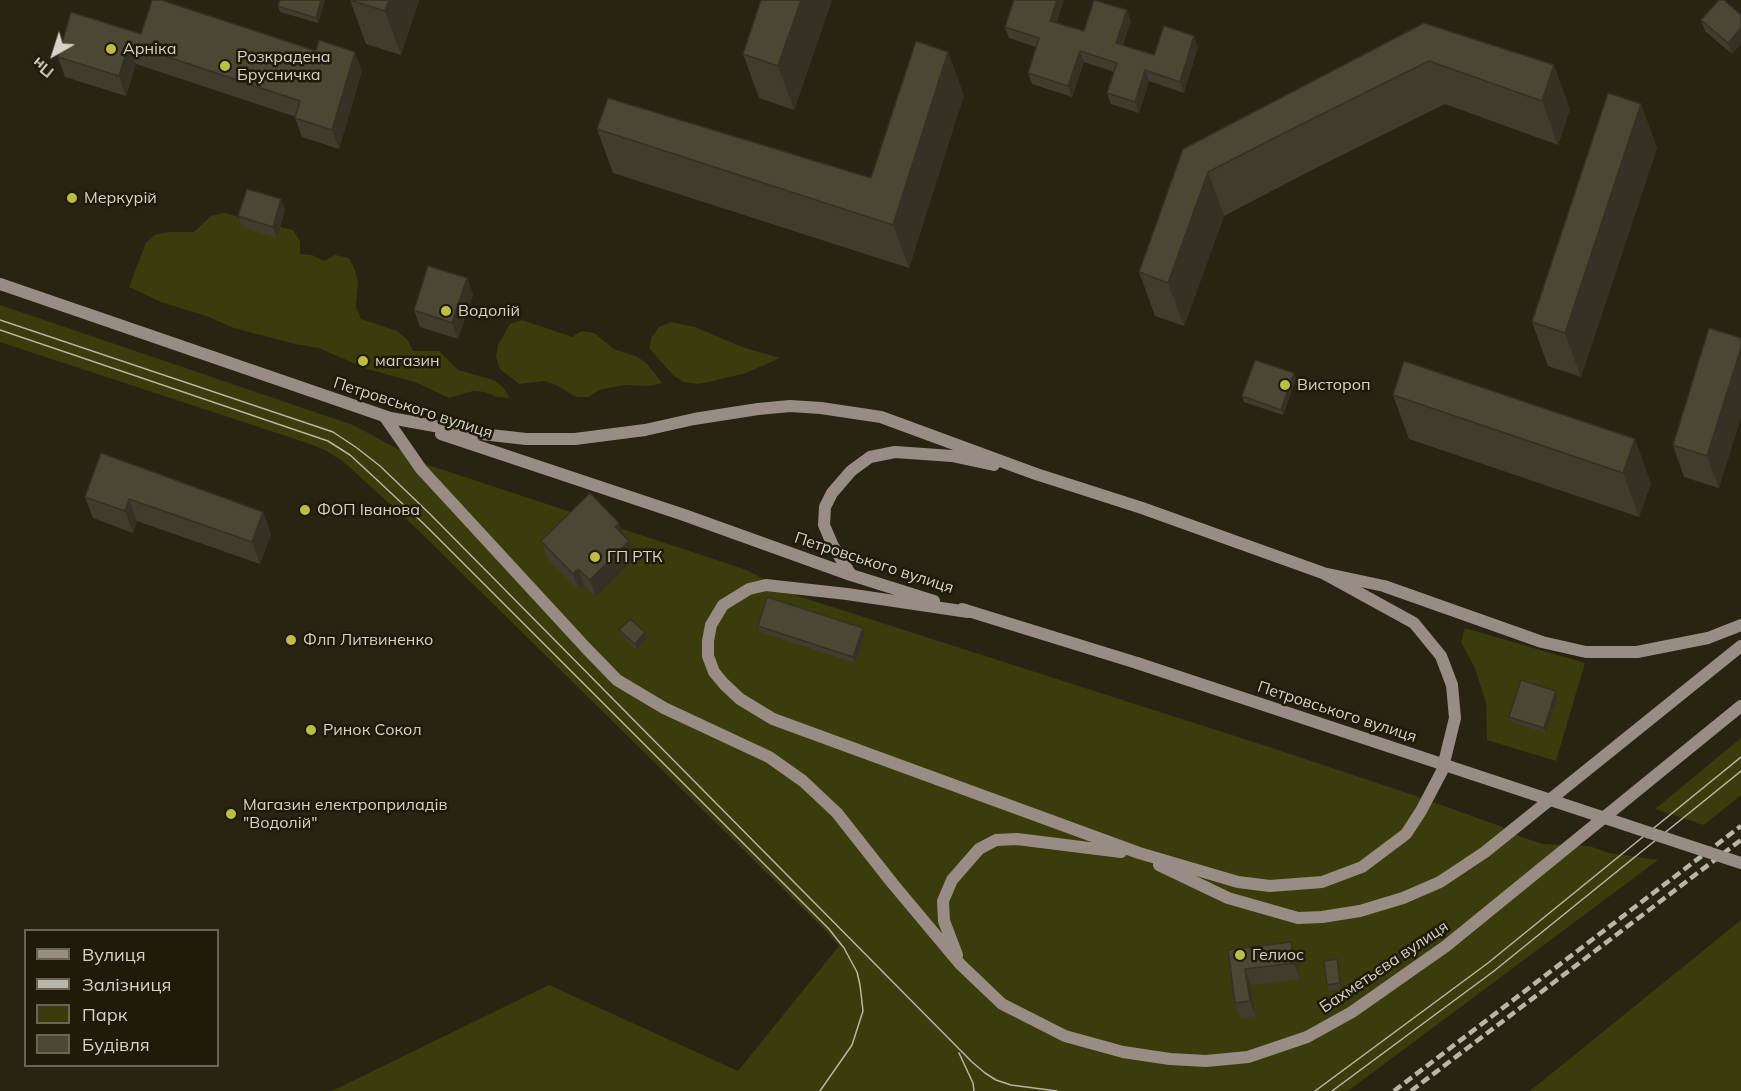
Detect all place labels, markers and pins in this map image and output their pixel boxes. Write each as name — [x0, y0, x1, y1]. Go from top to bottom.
place label: Арніка — [123, 39, 176, 59]
marker: Арніка — [104, 42, 118, 56]
place label: Розкрадена Брусничка — [237, 47, 331, 85]
marker: Розкрадена Брусничка — [218, 59, 232, 73]
place label: Меркурій — [84, 188, 157, 208]
marker: Меркурій — [65, 191, 79, 205]
place label: Водолій — [458, 301, 520, 321]
marker: Водолій — [439, 304, 453, 318]
place label: магазин — [375, 351, 440, 371]
marker: магазин — [356, 354, 370, 368]
place label: Вистороп — [1297, 375, 1371, 395]
marker: Вистороп — [1278, 378, 1292, 392]
place label: ФОП Іванова — [317, 500, 420, 520]
marker: ФОП Іванова — [298, 503, 312, 517]
place label: ГП РТК — [607, 547, 663, 567]
marker: ГП РТК — [588, 550, 602, 564]
place label: Флп Литвиненко — [303, 630, 433, 650]
marker: Флп Литвиненко — [284, 633, 298, 647]
place label: Ринок Сокол — [323, 720, 422, 740]
marker: Ринок Сокол — [304, 723, 318, 737]
place label: Магазин електроприладів "Водолій" — [243, 795, 447, 833]
marker: Магазин електроприладів "Водолій" — [224, 807, 238, 821]
place label: Гелиос — [1252, 945, 1304, 965]
marker: Гелиос — [1233, 948, 1247, 962]

